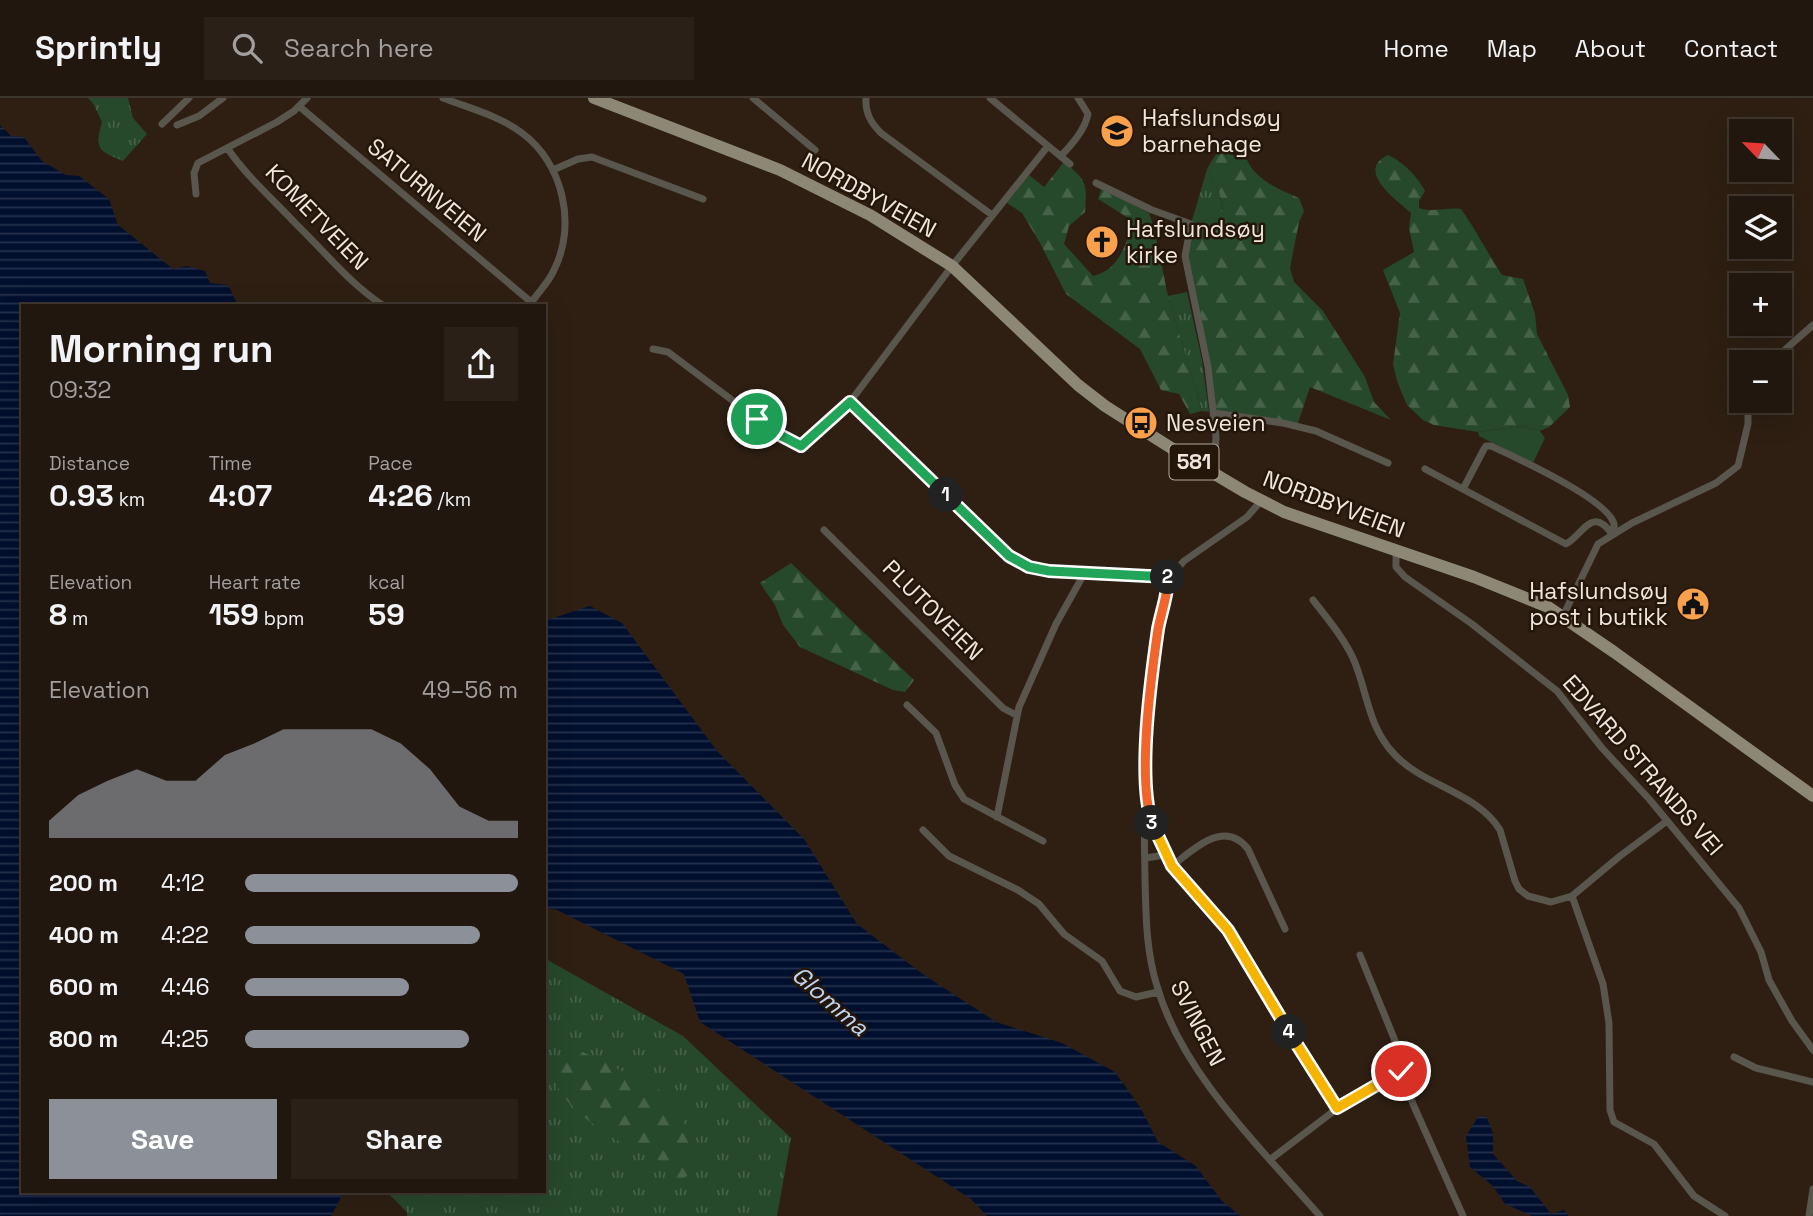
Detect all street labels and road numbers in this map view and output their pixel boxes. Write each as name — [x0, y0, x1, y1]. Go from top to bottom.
street label: SATURNVEIEN — [361, 131, 493, 249]
street label: NORDBYVEIEN — [796, 146, 942, 244]
street label: KOMETVEIEN — [259, 158, 375, 276]
road number: 581 — [1170, 444, 1218, 480]
street label: NORDBYVEIEN — [1259, 463, 1409, 545]
street label: PLUTOVEIEN — [876, 553, 990, 667]
street label: EDVARD STRANDS VEI — [1556, 668, 1730, 862]
street label: SVINGEN — [1164, 975, 1232, 1071]

